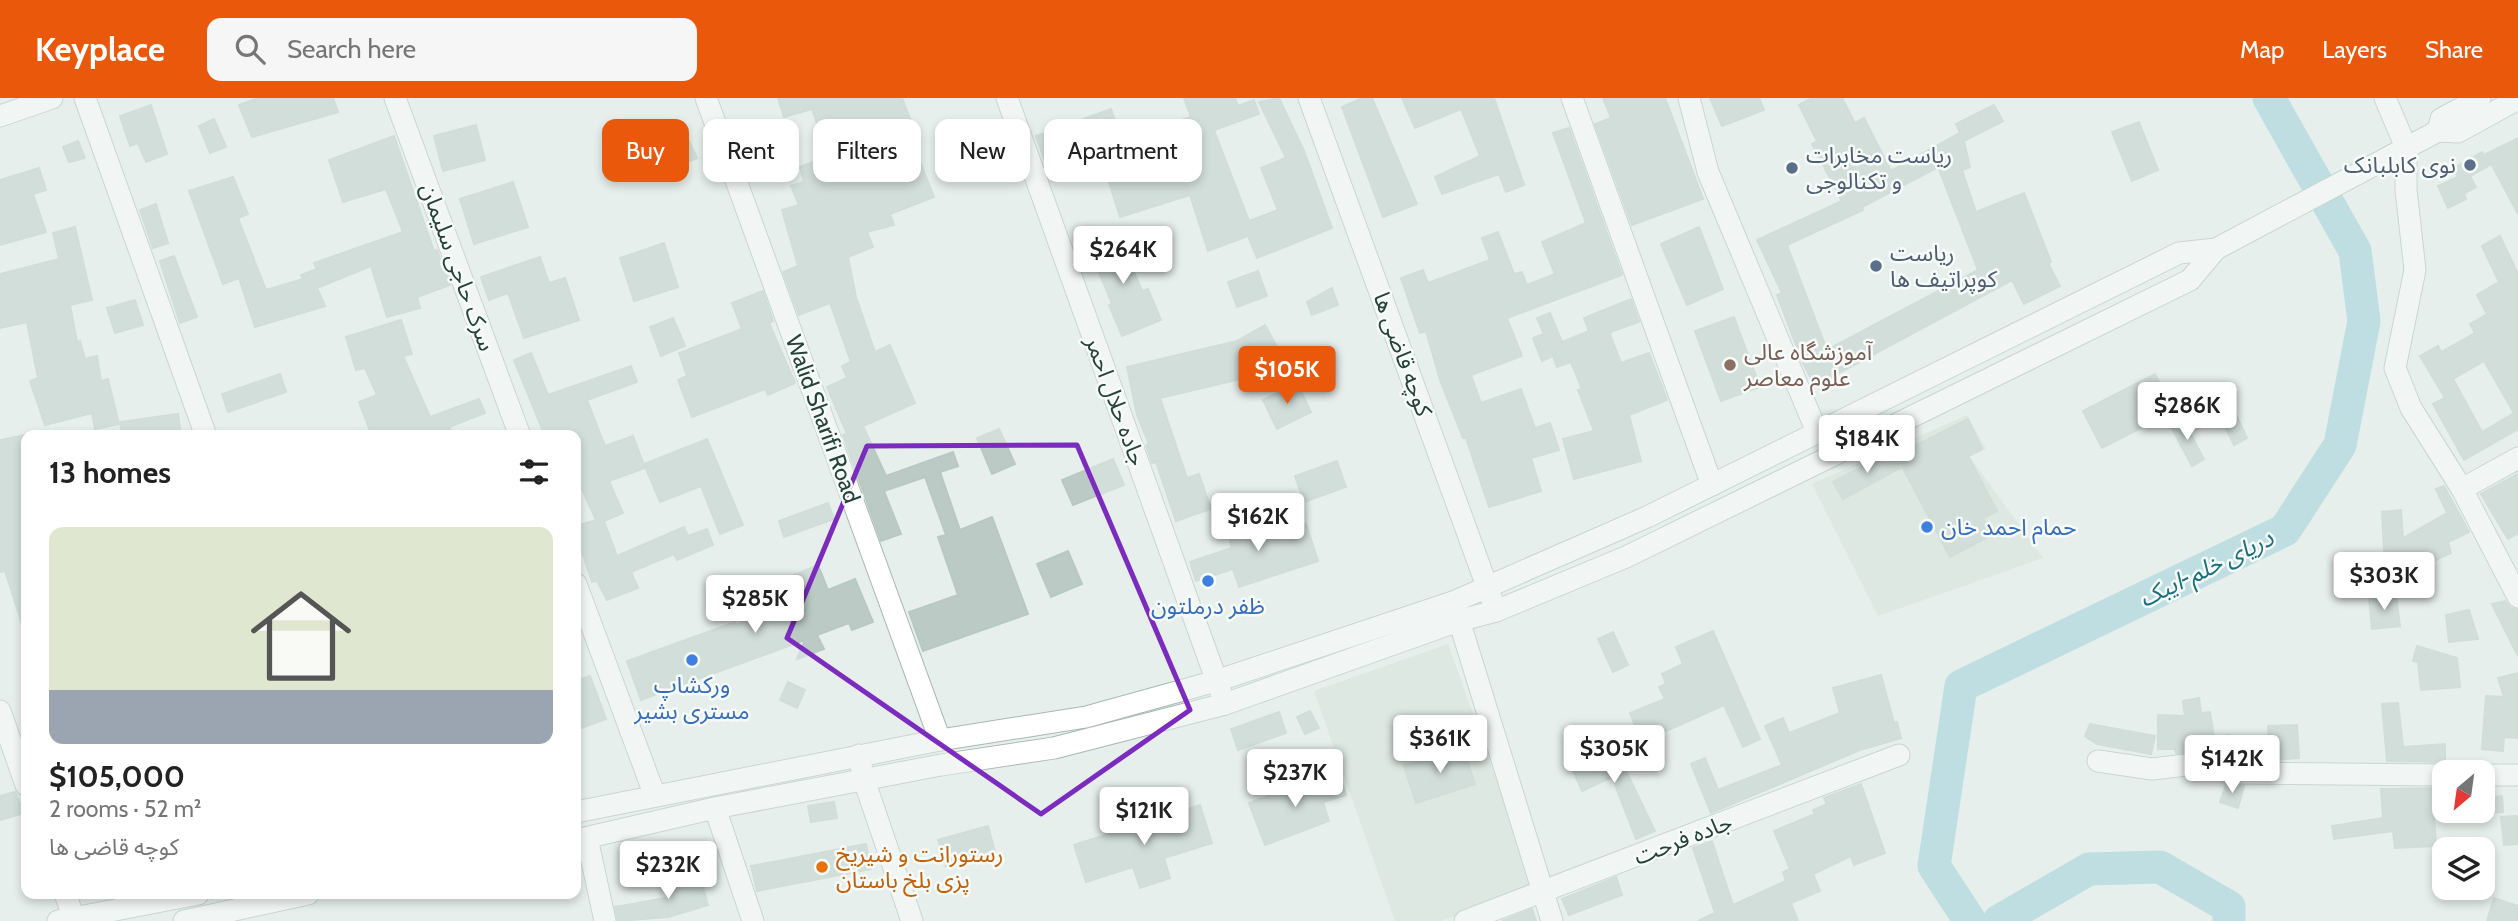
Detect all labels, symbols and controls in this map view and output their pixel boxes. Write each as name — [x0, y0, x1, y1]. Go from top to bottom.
search box — [207, 18, 697, 81]
text: Keyplace — [35, 29, 165, 69]
icon: search — [231, 30, 269, 68]
text: Search here — [287, 33, 416, 65]
text: Map — [2240, 35, 2284, 64]
text: Layers — [2322, 35, 2387, 64]
text: Share — [2425, 35, 2483, 64]
chip: Buy — [602, 119, 689, 182]
chip: Rent — [703, 119, 799, 182]
chip: Filters — [813, 119, 921, 182]
chip: New — [935, 119, 1030, 182]
chip: Apartment — [1044, 119, 1202, 182]
place label: ریاست مخابرات و تکنالوجی — [1806, 141, 1952, 195]
place label: نوی کابلبانک — [2344, 151, 2456, 179]
marker: نوی کابلبانک — [2462, 157, 2478, 173]
marker: ریاست مخابرات و تکنالوجی — [1784, 160, 1800, 176]
street label: سرک حاجی سلیمان — [415, 179, 501, 355]
pin: $264K — [1074, 226, 1172, 286]
text: $264K — [1089, 235, 1157, 263]
place label: ریاست کوپراتیف ها — [1890, 239, 1998, 294]
marker: ریاست کوپراتیف ها — [1868, 258, 1884, 274]
street label: کوچه قاضی ها — [1367, 288, 1439, 421]
street label: Walid Sharifi Road — [780, 331, 866, 507]
street label: جاده حلال احمر — [1079, 332, 1152, 470]
place label: آموزشگاه عالی علوم معاصر — [1743, 338, 1873, 396]
pin: $105K — [1238, 346, 1336, 406]
text: $105K — [1255, 355, 1319, 383]
marker: آموزشگاه عالی علوم معاصر — [1722, 357, 1738, 373]
pin: $286K — [2138, 382, 2236, 442]
text: $286K — [2154, 391, 2220, 419]
pin: $184K — [1818, 416, 1916, 475]
text: $184K — [1835, 424, 1899, 452]
icon: filters — [515, 453, 553, 491]
text: 13 homes — [49, 454, 171, 491]
pin: $162K — [1209, 494, 1307, 553]
text: $162K — [1227, 502, 1289, 530]
place label: حمام احمد خان — [1941, 513, 2077, 545]
marker: حمام احمد خان — [1919, 519, 1935, 535]
water label: دریای خلم-ایبک — [2134, 523, 2280, 617]
pin: $303K — [2335, 552, 2433, 612]
text: $303K — [2350, 561, 2418, 589]
icon: home — [238, 573, 364, 699]
marker: ظفر درملتون — [1200, 573, 1216, 589]
pin: $285K — [706, 575, 804, 635]
text: $285K — [722, 584, 788, 612]
place label: ظفر درملتون — [1151, 592, 1265, 620]
marker: ورکشاپ مستری بشیر — [684, 652, 700, 668]
place label: ورکشاپ مستری بشیر — [633, 671, 750, 725]
pin: $361K — [1391, 716, 1489, 775]
text: $361K — [1409, 724, 1471, 752]
pin: $305K — [1565, 726, 1663, 785]
text: $305K — [1580, 734, 1648, 762]
pin: $142K — [2183, 736, 2281, 795]
text: $142K — [2201, 744, 2263, 772]
pin: $237K — [1246, 750, 1344, 809]
text: $105,000 — [49, 758, 185, 795]
text: $237K — [1263, 758, 1327, 786]
north arrow — [2432, 760, 2496, 822]
map controls — [2432, 760, 2495, 900]
pin: $121K — [1095, 788, 1193, 847]
text: 2 rooms · 52 m² — [49, 795, 202, 823]
text: $121K — [1116, 796, 1172, 824]
street label: جاده فرحت — [1630, 807, 1736, 871]
text: کوچه قاضی ها — [49, 833, 179, 861]
button: layers — [2432, 837, 2495, 900]
place label: رستورانت و شیریخ پزی بلخ باستان — [836, 840, 1003, 897]
pin: $232K — [619, 842, 717, 901]
text: $232K — [636, 850, 700, 878]
marker: رستورانت و شیریخ پزی بلخ باستان — [814, 859, 830, 875]

